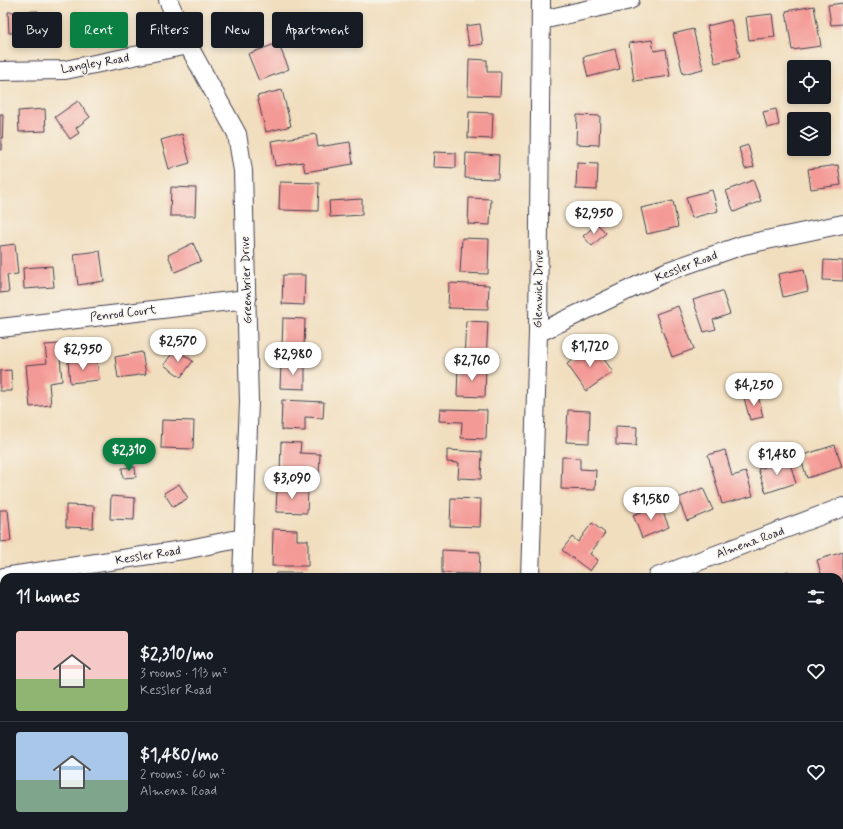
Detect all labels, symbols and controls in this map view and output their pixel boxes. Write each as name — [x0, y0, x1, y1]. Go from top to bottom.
chip: Buy — [12, 12, 62, 48]
chip: Rent — [70, 12, 128, 48]
chip: Filters — [136, 12, 203, 48]
chip: New — [211, 12, 264, 48]
chip: Apartment — [272, 12, 363, 48]
street label: Langley Road — [60, 50, 130, 78]
map controls — [787, 60, 831, 156]
button: locate — [787, 60, 831, 104]
button: layers — [787, 112, 831, 156]
pin: $2,950 — [561, 201, 627, 235]
text: $2,950 — [574, 205, 614, 222]
street label: Greenbrier Drive — [237, 236, 257, 324]
street label: Kessler Road — [653, 248, 720, 286]
street label: Glenwick Drive — [530, 250, 548, 328]
street label: Penrod Court — [89, 302, 157, 326]
pin: $2,570 — [145, 329, 211, 363]
text: $2,570 — [159, 333, 197, 350]
pin: $1,720 — [557, 334, 623, 368]
pin: $2,950 — [50, 337, 116, 371]
text: $1,720 — [571, 338, 609, 355]
text: $2,950 — [63, 341, 103, 358]
pin: $2,980 — [260, 342, 326, 376]
text: $2,980 — [274, 346, 312, 363]
pin: $2,760 — [439, 348, 505, 382]
text: $2,760 — [454, 352, 490, 369]
pin: $4,250 — [721, 373, 787, 407]
text: $4,250 — [734, 377, 774, 394]
pin: $2,310 — [96, 438, 162, 472]
text: $2,310 — [112, 442, 146, 459]
pin: $1,480 — [744, 442, 810, 476]
text: $1,480 — [758, 446, 796, 463]
pin: $3,090 — [259, 466, 325, 500]
text: $3,090 — [273, 470, 311, 487]
pin: $1,580 — [618, 487, 684, 521]
text: $1,580 — [632, 491, 670, 508]
street label: Almena Road — [714, 523, 787, 563]
street label: Kessler Road — [114, 543, 182, 569]
text: 11 homes — [16, 586, 80, 608]
icon: filters — [805, 586, 827, 608]
text: $2,310/mo — [140, 643, 214, 665]
icon: home — [48, 647, 96, 695]
icon: heart — [805, 660, 827, 682]
text: 3 rooms · 113 m² — [140, 665, 228, 682]
text: Kessler Road — [140, 682, 211, 699]
text: $1,480/mo — [140, 744, 219, 766]
icon: home — [48, 748, 96, 796]
icon: heart — [805, 761, 827, 783]
text: 2 rooms · 60 m² — [140, 766, 226, 783]
text: Almena Road — [140, 783, 217, 800]

